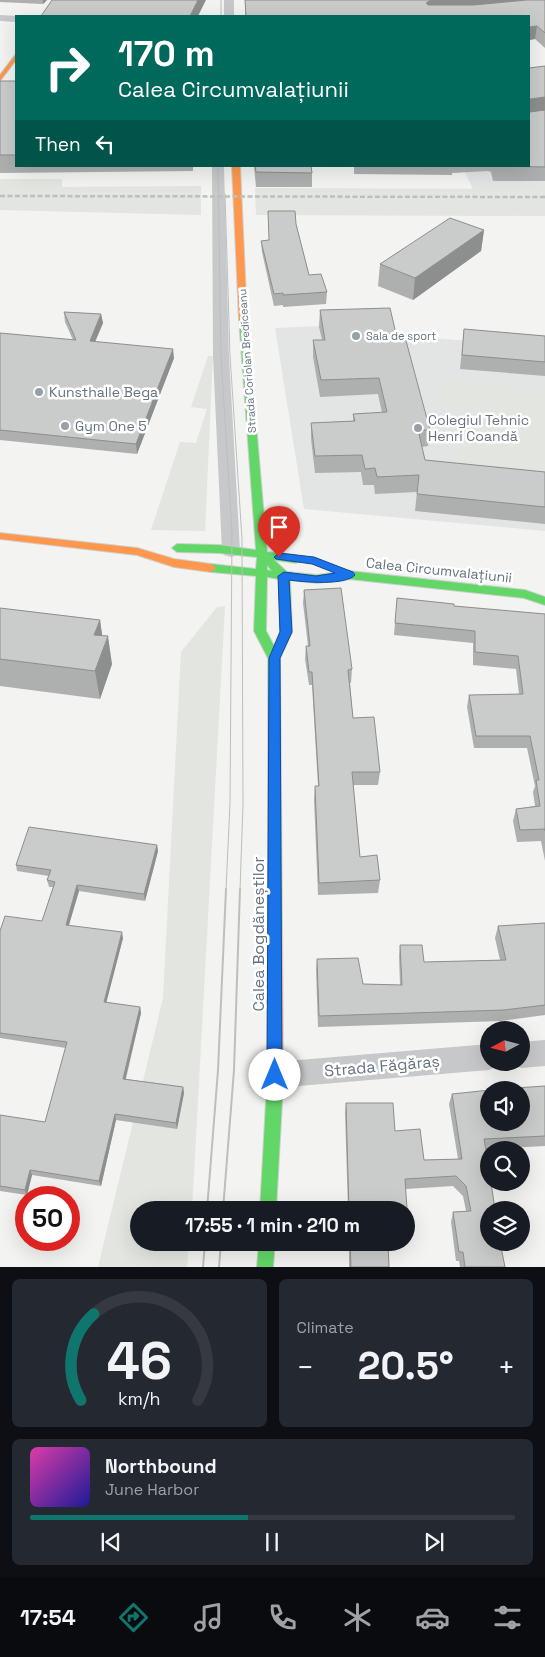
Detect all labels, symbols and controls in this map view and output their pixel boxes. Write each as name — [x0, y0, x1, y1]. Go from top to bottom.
text: 170 m — [118, 32, 215, 76]
icon: right — [35, 35, 100, 100]
text: Calea Circumvalațiunii — [118, 75, 349, 103]
icon: left — [91, 130, 119, 158]
text: Then — [35, 132, 81, 157]
street label: Strada Coriolan Brediceanu — [235, 288, 259, 434]
place label: Sala de sport — [366, 329, 436, 343]
marker: Sala de sport — [350, 330, 362, 342]
place label: Kunsthalle Bega — [49, 383, 158, 401]
marker: Kunsthalle Bega — [33, 386, 45, 398]
place label: Colegiul Tehnic Henri Coandă — [428, 411, 529, 445]
place label: Gym One 5 — [75, 417, 147, 435]
marker: Gym One 5 — [59, 420, 71, 432]
marker: Colegiul Tehnic Henri Coandă — [412, 422, 424, 434]
pin — [258, 506, 300, 557]
icon: arrive — [265, 513, 293, 541]
street label: Calea Circumvalațiunii — [365, 553, 513, 587]
street label: Calea Bogdăneștilor — [248, 856, 269, 1012]
north arrow — [480, 1021, 530, 1071]
map controls — [480, 1021, 530, 1251]
position arrow — [248, 1048, 300, 1100]
street label: Strada Făgăraș — [323, 1050, 441, 1082]
button: sound — [480, 1081, 530, 1131]
button: search — [480, 1141, 530, 1191]
speed limit sign: 50 — [15, 1186, 80, 1251]
button: layers — [480, 1201, 530, 1251]
text: 17:55 · 1 min · 210 m — [185, 1213, 360, 1238]
text: Climate — [297, 1317, 354, 1338]
text: 46 — [107, 1328, 172, 1394]
text: 20.5° — [358, 1342, 454, 1390]
text: − — [297, 1349, 314, 1385]
text: + — [498, 1349, 515, 1385]
text: km/h — [118, 1387, 161, 1410]
text: Northbound — [105, 1454, 217, 1479]
text: June Harbor — [105, 1479, 199, 1500]
icon: previous — [97, 1528, 125, 1556]
icon: pause — [258, 1528, 286, 1556]
icon: next — [420, 1528, 448, 1556]
icon: directions — [116, 1600, 151, 1635]
icon: music — [191, 1600, 226, 1635]
icon: phone — [265, 1600, 300, 1635]
icon: climate — [340, 1600, 375, 1635]
icon: car — [415, 1600, 450, 1635]
icon: filters — [490, 1600, 525, 1635]
text: 17:54 — [20, 1603, 76, 1631]

